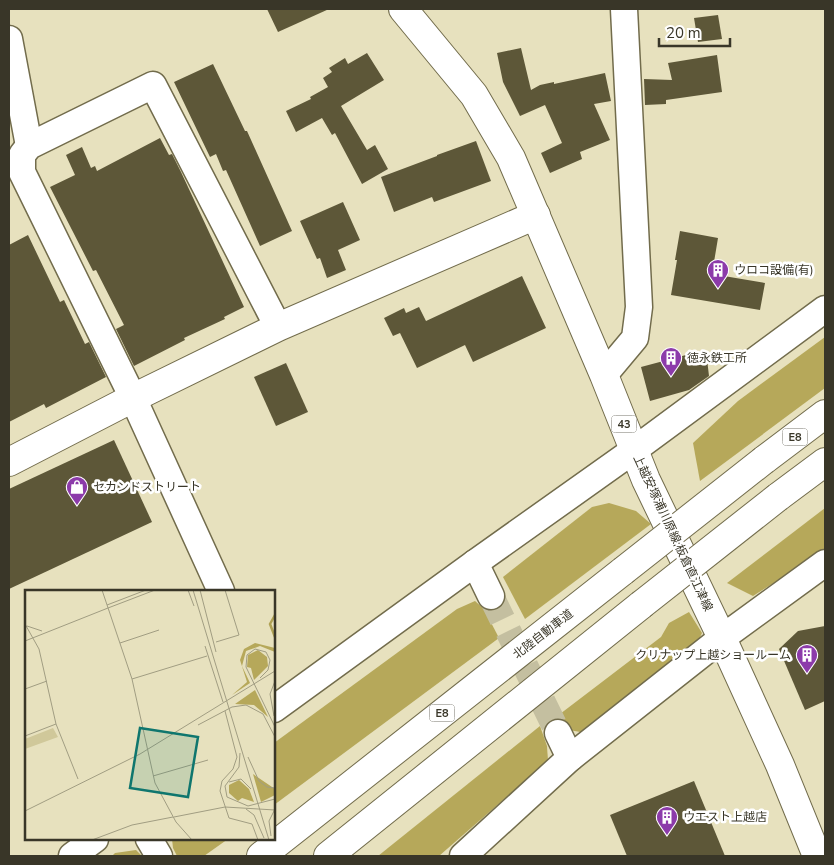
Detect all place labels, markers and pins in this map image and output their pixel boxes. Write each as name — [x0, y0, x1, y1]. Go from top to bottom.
building icon: ウロコ設備(有) — [706, 258, 730, 289]
place label: ウロコ設備(有) — [734, 262, 814, 278]
building icon: 徳永鉄工所 — [659, 346, 683, 377]
place label: 徳永鉄工所 — [687, 350, 747, 366]
shop icon: セカンドストリート — [65, 475, 89, 506]
place label: セカンドストリート — [93, 479, 201, 495]
building icon: クリナップ上越ショールーム — [795, 643, 819, 674]
place label: クリナップ上越ショールーム — [635, 647, 791, 663]
building icon: ウエスト上越店 — [655, 805, 679, 836]
place label: ウエスト上越店 — [683, 809, 767, 825]

